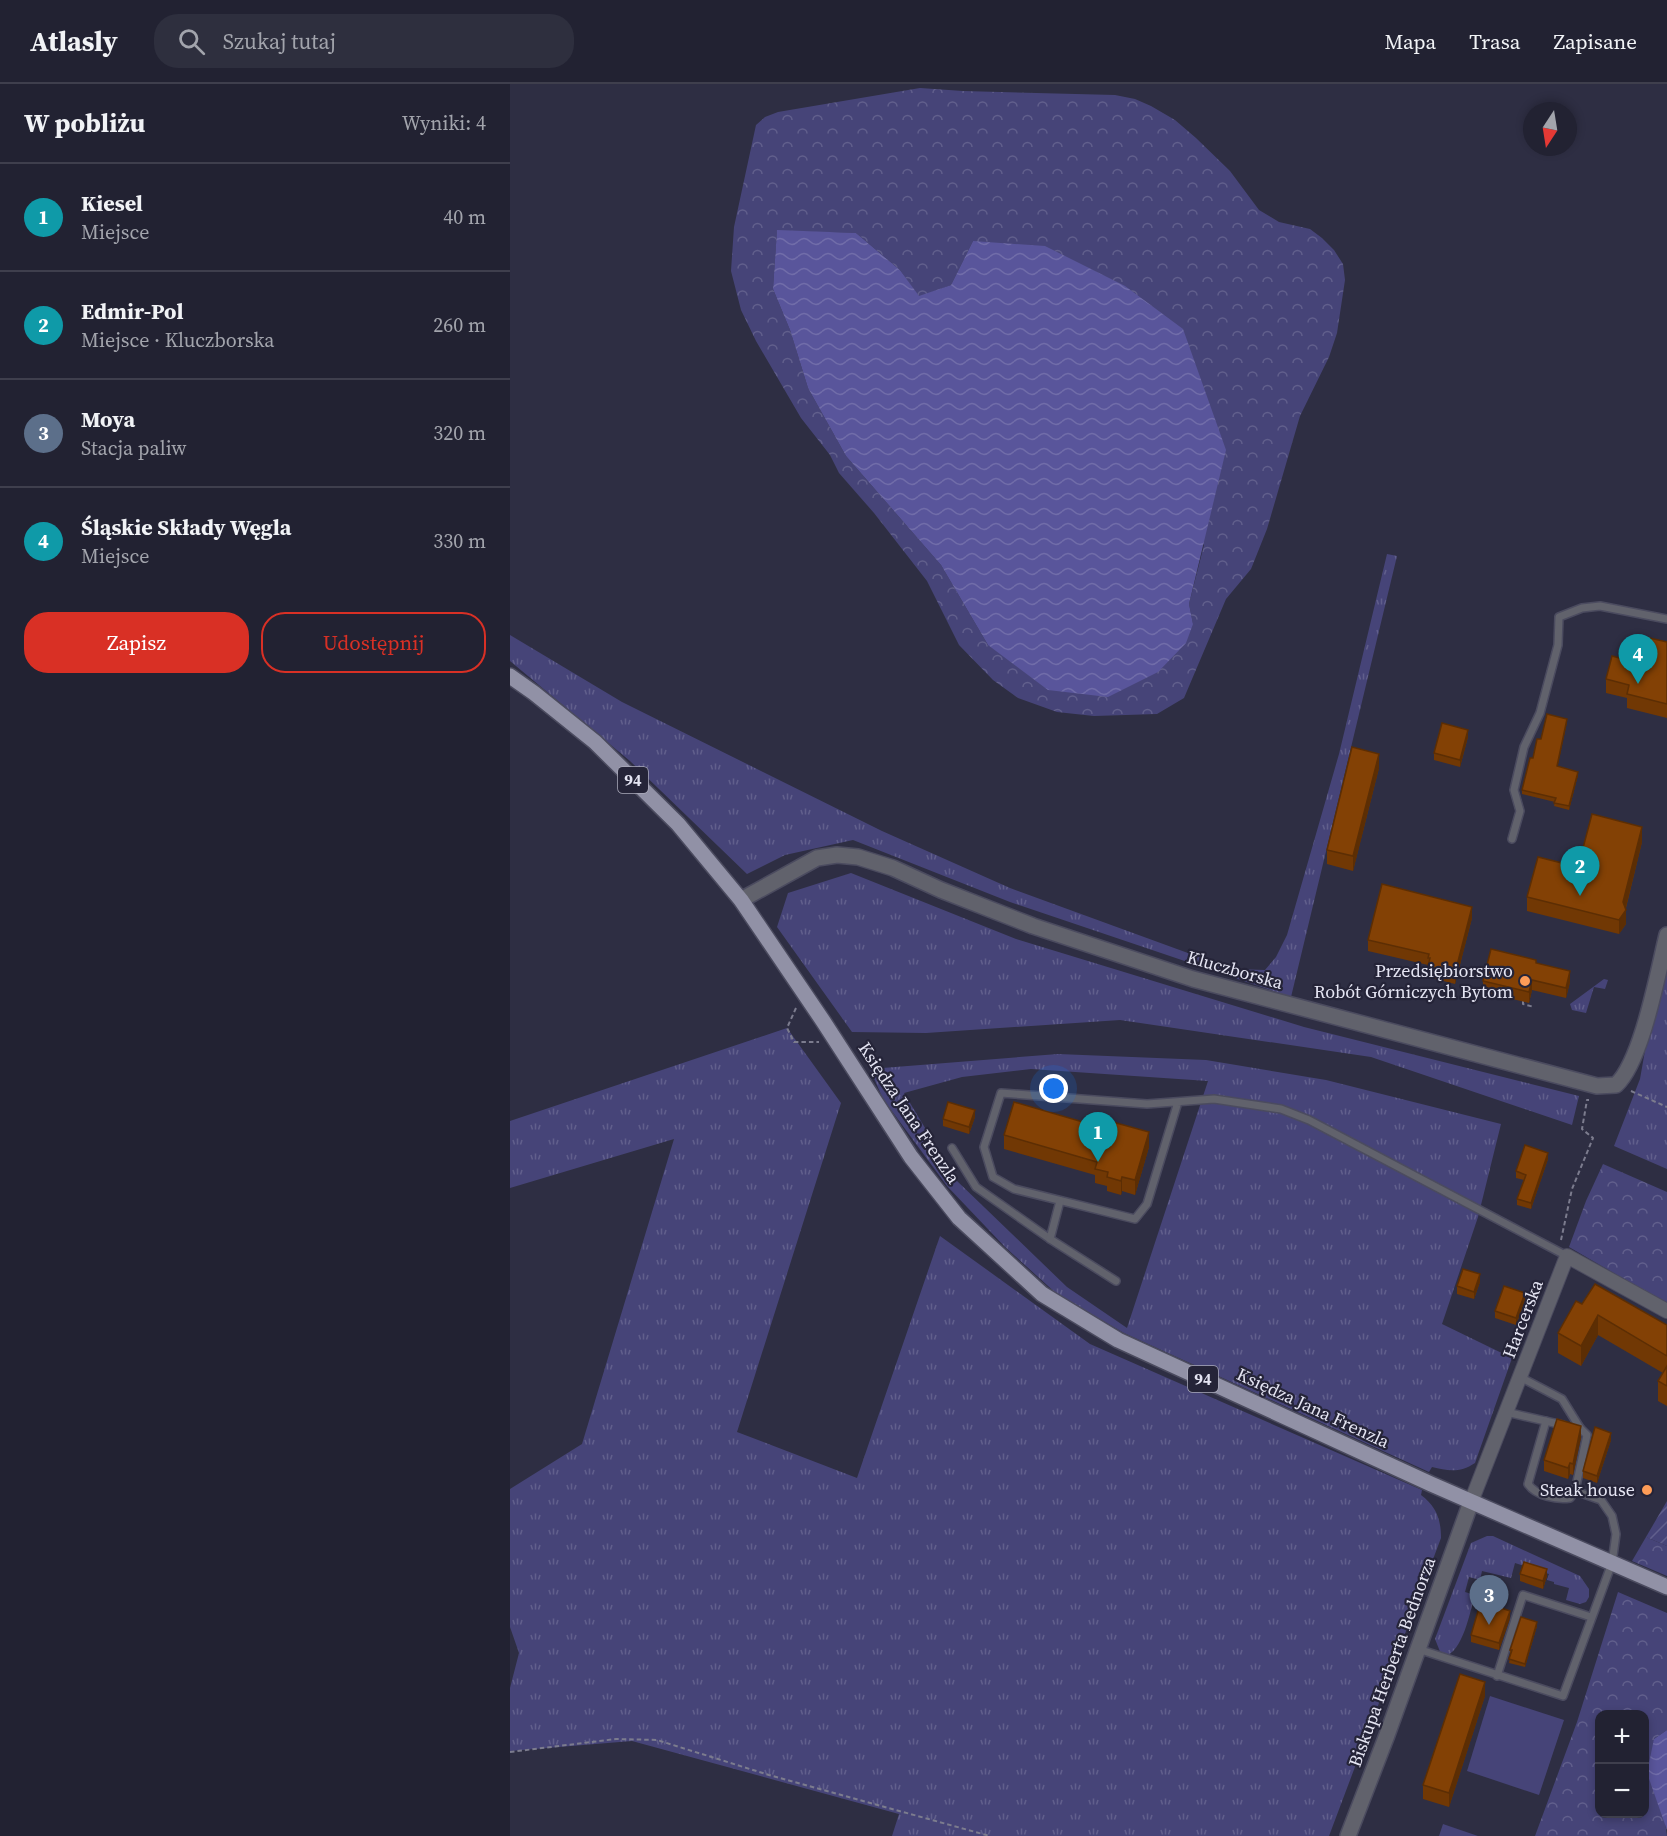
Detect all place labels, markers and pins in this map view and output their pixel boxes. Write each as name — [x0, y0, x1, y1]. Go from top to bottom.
pin: 4 — [1618, 634, 1658, 684]
pin: 2 — [1560, 846, 1600, 896]
place label: Przedsiębiorstwo Robót Górniczych Bytom — [1314, 958, 1513, 1004]
marker: Przedsiębiorstwo Robót Górniczych Bytom — [1518, 974, 1532, 988]
pin: 1 — [1078, 1112, 1118, 1162]
place label: Steak house — [1540, 1477, 1635, 1502]
marker: Steak house — [1640, 1483, 1654, 1497]
pin: 3 — [1470, 1576, 1508, 1625]

